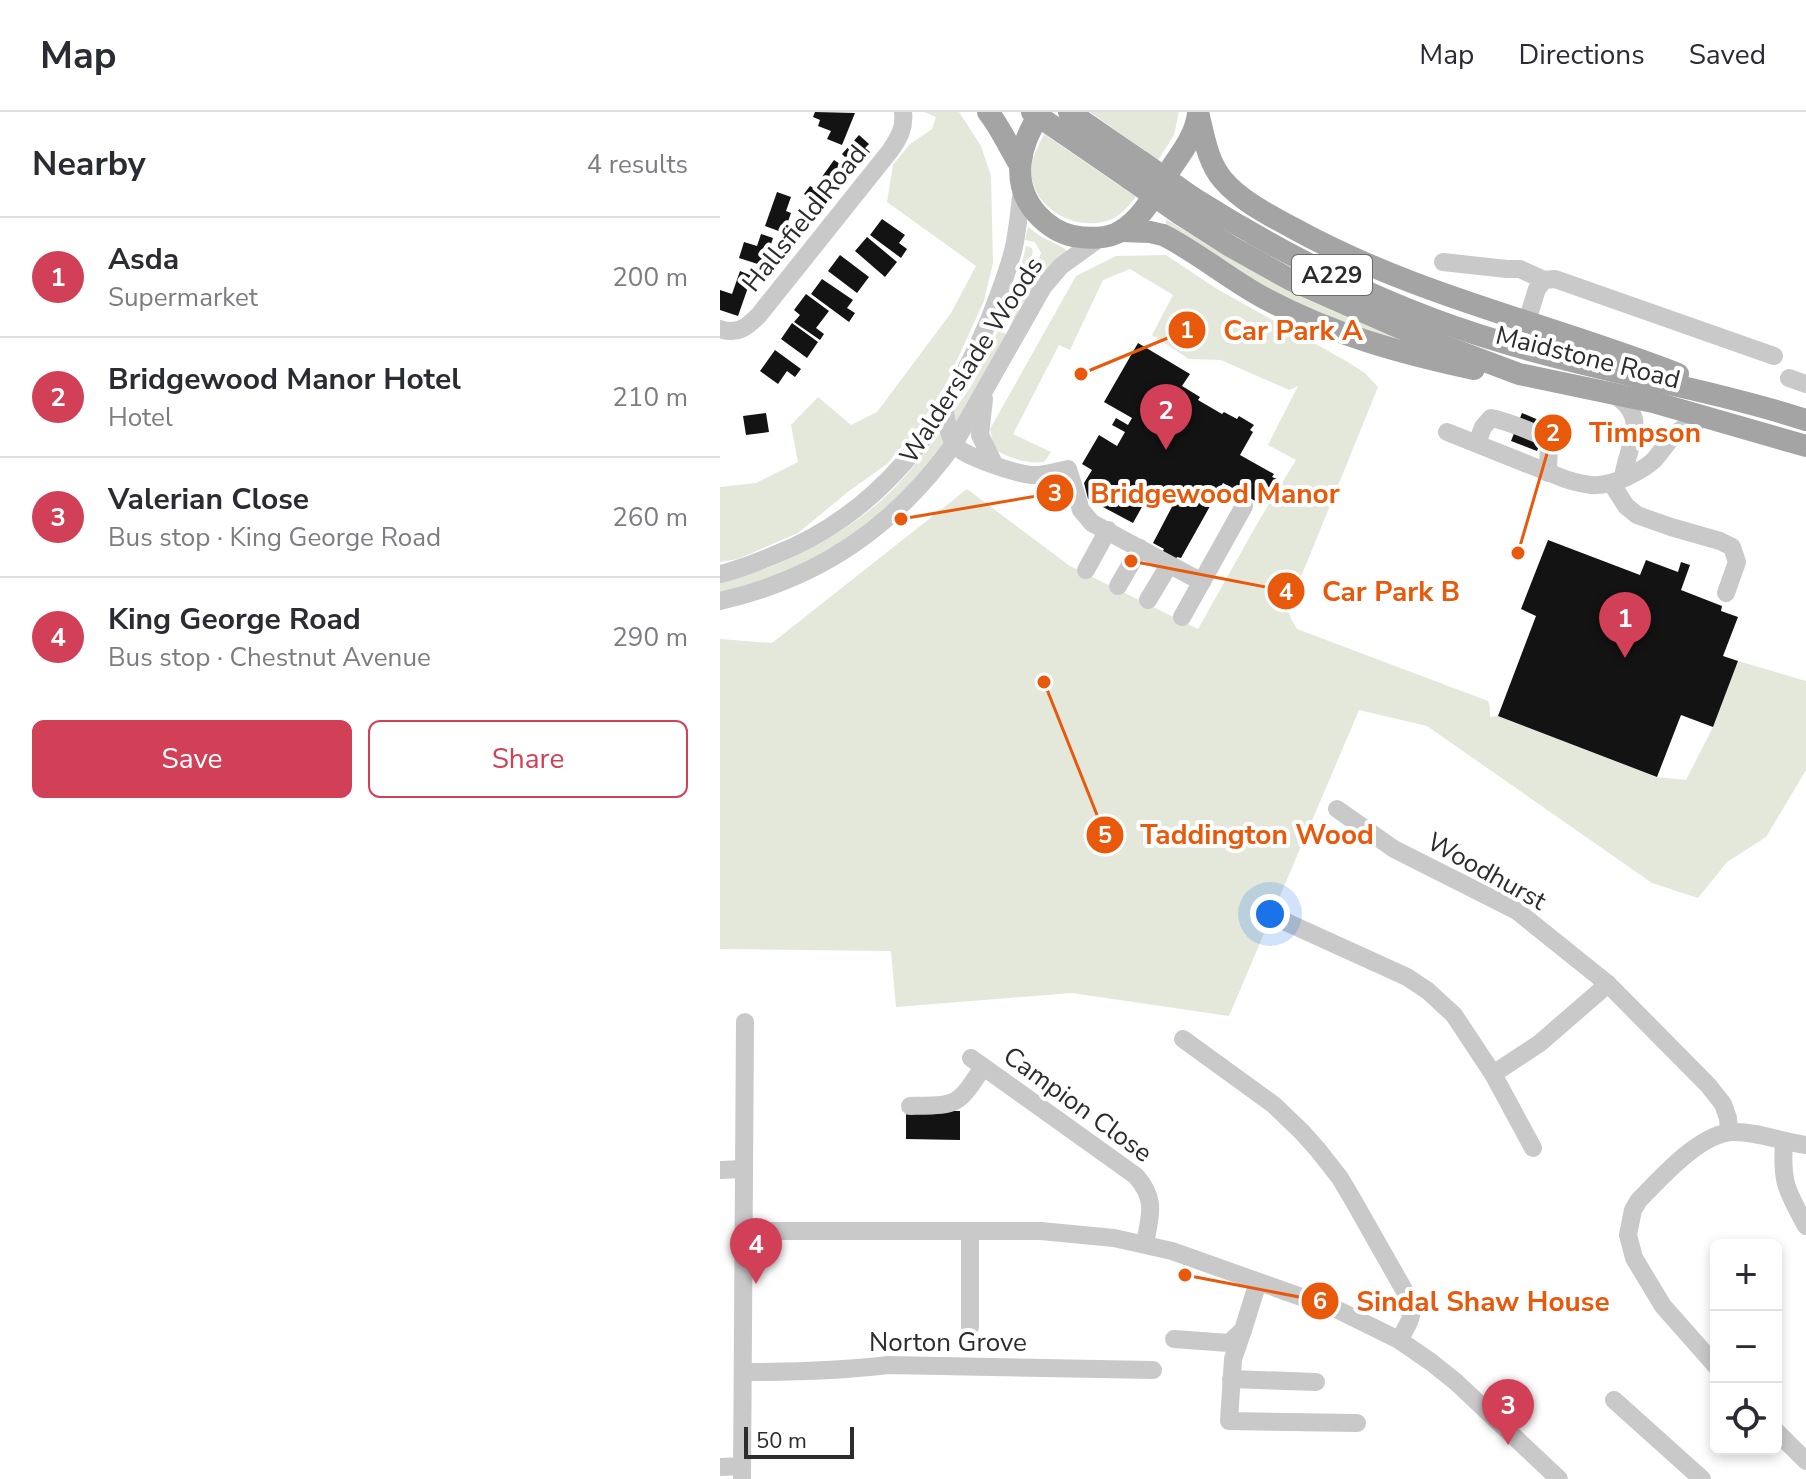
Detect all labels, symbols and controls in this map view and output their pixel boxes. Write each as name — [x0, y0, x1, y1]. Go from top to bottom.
text: Map — [40, 30, 117, 81]
text: Map — [1419, 36, 1474, 74]
text: Directions — [1518, 36, 1645, 74]
text: Saved — [1689, 36, 1766, 74]
street label: Hallsfield Road — [734, 138, 875, 299]
text: Nearby — [32, 141, 146, 187]
text: 4 results — [587, 147, 688, 182]
text: Asda — [108, 239, 179, 280]
street label: Walderslade Woods — [891, 250, 1051, 470]
road number: A229 — [1292, 255, 1372, 295]
text: 1 — [50, 260, 66, 295]
text: 200 m — [612, 260, 688, 295]
text: Supermarket — [108, 280, 258, 315]
callout: Car Park A — [1167, 304, 1379, 356]
text: Car Park A — [1223, 312, 1363, 350]
text: 1 — [1180, 314, 1194, 346]
street label: Maidstone Road — [1492, 318, 1684, 397]
text: Bridgewood Manor Hotel — [108, 359, 461, 400]
text: 2 — [50, 380, 66, 415]
text: 210 m — [612, 380, 688, 415]
pin: 2 — [1140, 384, 1192, 450]
text: Hotel — [108, 400, 173, 435]
callout: Timpson — [1533, 407, 1718, 459]
text: Timpson — [1589, 414, 1701, 452]
text: 2 — [1546, 417, 1560, 449]
callout: Bridgewood Manor — [1035, 467, 1356, 519]
text: Bridgewood Manor — [1090, 475, 1340, 513]
text: 3 — [1048, 477, 1062, 509]
text: Valerian Close — [108, 479, 309, 520]
text: 3 — [50, 500, 66, 535]
text: 260 m — [612, 500, 688, 535]
text: Bus stop · King George Road — [108, 520, 441, 555]
callout: Car Park B — [1266, 565, 1476, 617]
text: Car Park B — [1322, 573, 1460, 611]
text: 4 — [1279, 576, 1293, 608]
pin: 1 — [1599, 592, 1651, 658]
text: King George Road — [108, 599, 361, 640]
text: 4 — [50, 620, 66, 655]
text: 290 m — [612, 620, 688, 655]
text: Bus stop · Chestnut Avenue — [108, 640, 431, 675]
button: Save — [32, 720, 352, 798]
button: Share — [368, 720, 688, 798]
callout: Taddington Wood — [1085, 809, 1390, 861]
text: Taddington Wood — [1140, 816, 1374, 854]
text: 5 — [1098, 819, 1112, 851]
street label: Woodhurst — [1421, 824, 1553, 919]
your location — [1250, 894, 1290, 934]
street label: Campion Close — [996, 1039, 1159, 1170]
pin: 4 — [730, 1218, 782, 1284]
map controls — [1710, 1239, 1782, 1455]
button: + — [1710, 1239, 1782, 1311]
callout: Sindal Shaw House — [1300, 1275, 1625, 1327]
text: Sindal Shaw House — [1356, 1283, 1610, 1321]
text: 6 — [1313, 1285, 1327, 1317]
button: − — [1710, 1311, 1782, 1383]
street label: Norton Grove — [869, 1325, 1027, 1360]
pin: 3 — [1482, 1379, 1534, 1445]
button: locate — [1710, 1383, 1782, 1455]
scale bar — [744, 1423, 854, 1459]
text: 50 m — [756, 1426, 807, 1456]

